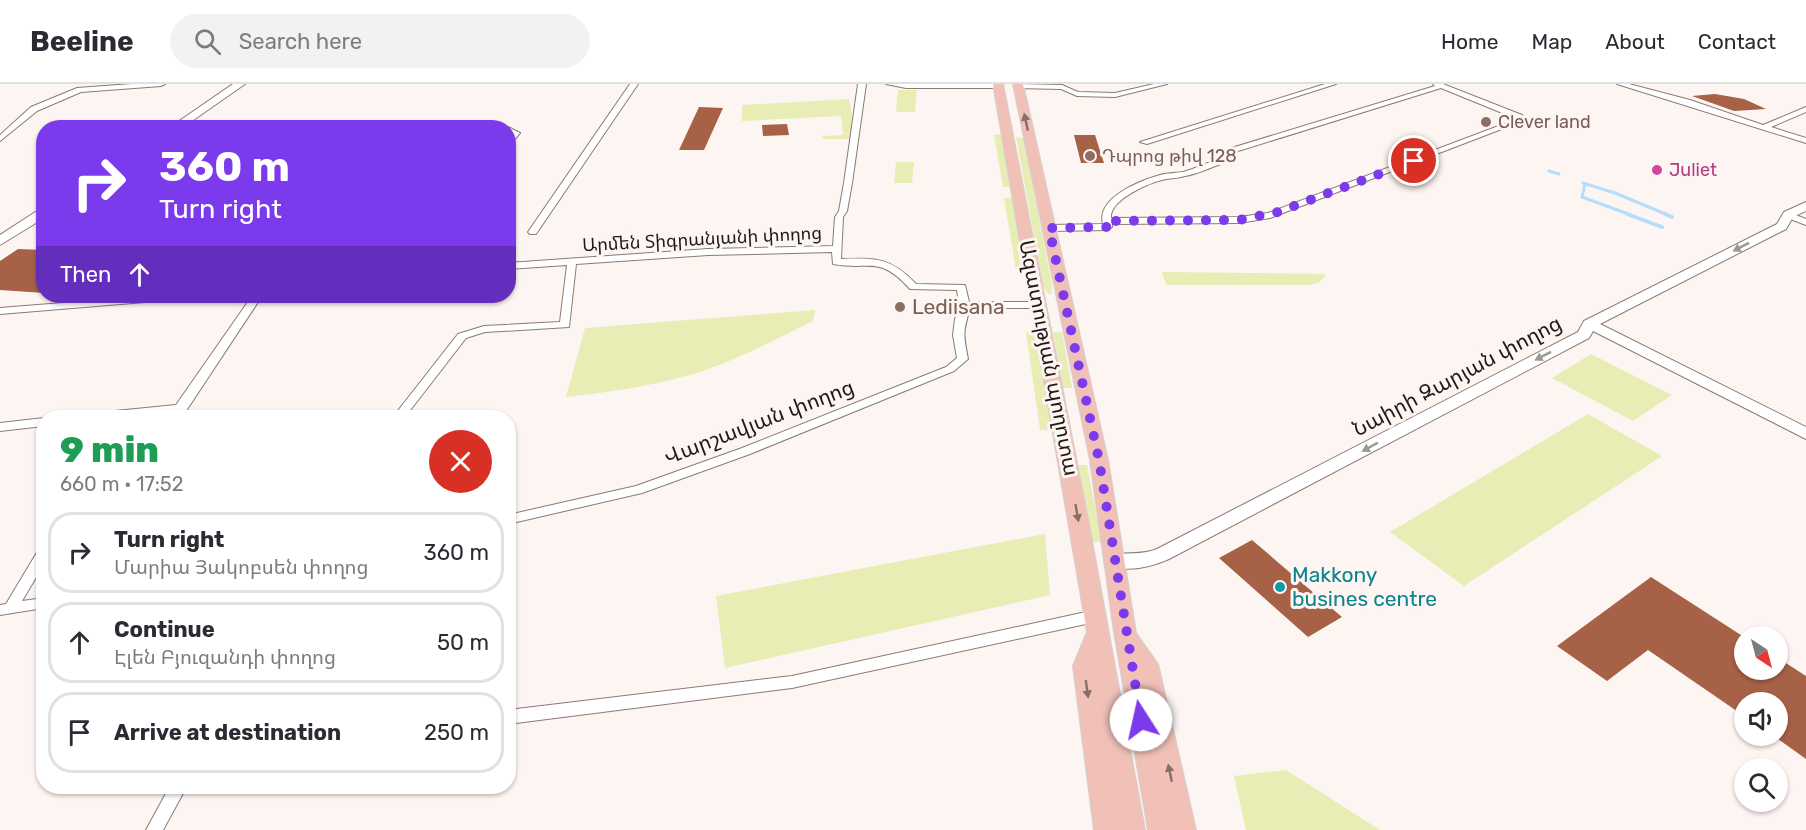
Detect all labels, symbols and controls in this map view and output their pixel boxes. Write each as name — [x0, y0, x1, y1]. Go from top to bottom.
search box — [170, 14, 590, 68]
text: Beeline — [30, 25, 134, 58]
icon: search — [191, 25, 224, 58]
text: Search here — [239, 28, 362, 55]
text: Home — [1441, 29, 1498, 54]
text: Map — [1531, 29, 1572, 54]
text: About — [1605, 29, 1665, 54]
text: Contact — [1698, 29, 1776, 54]
place label: Clever land — [1498, 111, 1591, 133]
one-way arrow — [1021, 112, 1030, 131]
marker: Clever land — [1479, 115, 1493, 129]
pin — [1388, 135, 1439, 186]
text: 360 m — [159, 142, 290, 192]
icon: right — [60, 144, 138, 222]
icon: arrive — [1397, 144, 1430, 177]
place label: Դպրոց թիվ 128 — [1102, 145, 1237, 167]
marker: Դպրոց թիվ 128 — [1083, 149, 1097, 163]
place label: Juliet — [1669, 159, 1717, 181]
marker: Juliet — [1650, 163, 1664, 177]
text: Turn right — [159, 193, 282, 225]
street label: Արմեն Տիգրանյանի փողոց — [582, 222, 822, 256]
street label: Ազատության պողոտա — [1014, 238, 1085, 478]
one-way arrow — [1732, 242, 1749, 252]
icon: ahead — [123, 258, 156, 291]
text: Then — [60, 261, 111, 288]
place label: Lediisana — [912, 294, 1005, 319]
marker: Lediisana — [893, 300, 907, 314]
street label: Նաիրի Զարյան փողոց — [1348, 310, 1566, 441]
one-way arrow — [1534, 351, 1551, 361]
street label: Վարշավյան փողոց — [660, 374, 857, 469]
text: 9 min — [60, 428, 159, 471]
button: close — [429, 430, 492, 493]
one-way arrow — [1362, 442, 1379, 452]
text: 660 m · 17:52 — [60, 472, 183, 496]
one-way arrow — [1073, 504, 1082, 523]
text: Turn right — [114, 526, 224, 553]
icon: right — [63, 536, 96, 569]
text: 360 m — [424, 539, 489, 566]
text: Մարիա Յակոբսեն փողոց — [114, 555, 369, 579]
place label: Makkony busines centre — [1292, 562, 1437, 611]
marker: Makkony busines centre — [1273, 580, 1287, 594]
text: Continue — [114, 616, 215, 643]
icon: ahead — [63, 626, 96, 659]
north arrow — [1734, 626, 1788, 680]
map controls — [1734, 626, 1788, 812]
text: 50 m — [437, 629, 489, 656]
text: Էլեն Բյուզանդի փողոց — [114, 645, 336, 669]
one-way arrow — [1082, 680, 1091, 699]
position arrow — [1109, 688, 1173, 752]
button: sound — [1734, 692, 1788, 746]
icon: arrive — [63, 716, 96, 749]
text: Arrive at destination — [114, 719, 341, 746]
text: 250 m — [424, 719, 489, 746]
button: search — [1734, 758, 1788, 812]
one-way arrow — [1165, 764, 1175, 782]

